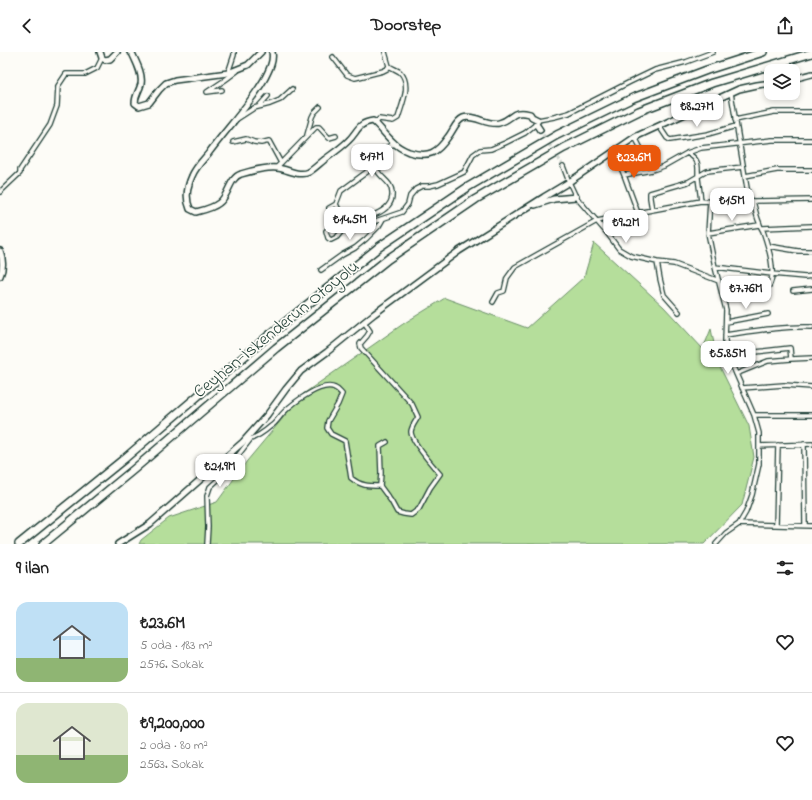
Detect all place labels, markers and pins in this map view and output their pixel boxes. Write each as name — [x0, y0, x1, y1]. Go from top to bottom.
pin: ₺8.27M — [664, 94, 730, 128]
pin: ₺17M — [348, 144, 396, 178]
pin: ₺23.6M — [601, 145, 667, 179]
pin: ₺15M — [708, 188, 756, 222]
pin: ₺14.5M — [317, 207, 383, 241]
pin: ₺9.2M — [598, 210, 654, 244]
pin: ₺7.76M — [713, 276, 779, 310]
pin: ₺5.85M — [695, 341, 761, 375]
pin: ₺21.9M — [187, 454, 253, 488]

